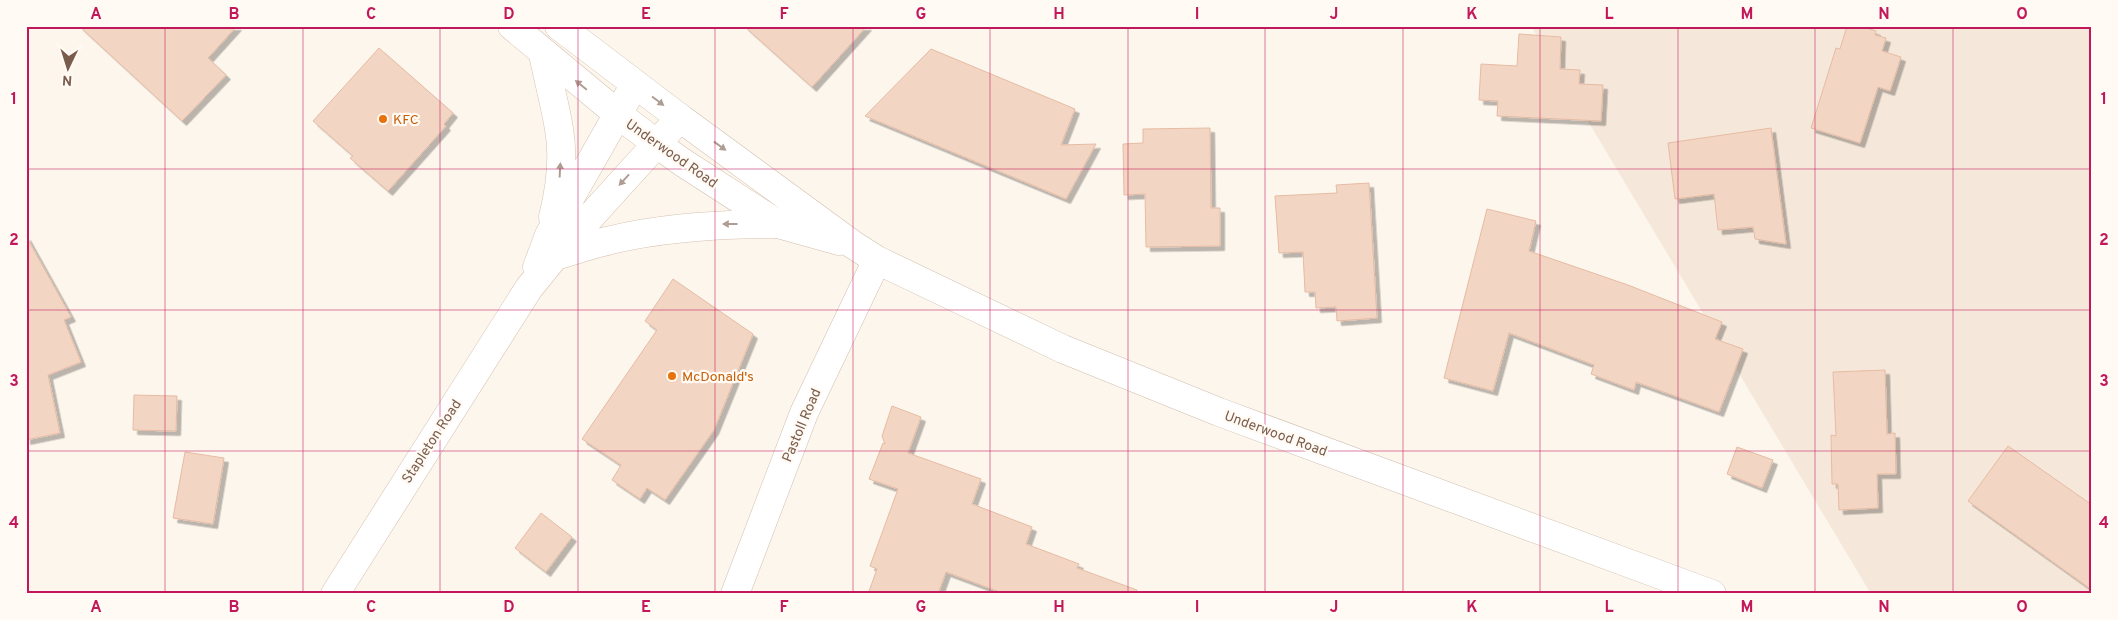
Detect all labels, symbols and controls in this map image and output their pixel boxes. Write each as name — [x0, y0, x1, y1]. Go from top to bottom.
text: A — [90, 5, 102, 25]
text: B — [228, 5, 240, 25]
text: C — [366, 5, 376, 25]
text: D — [503, 5, 515, 25]
text: E — [641, 5, 651, 25]
text: F — [779, 5, 789, 25]
text: G — [916, 5, 926, 25]
text: H — [1053, 5, 1065, 25]
text: I — [1195, 5, 1199, 25]
text: J — [1330, 5, 1338, 25]
text: K — [1466, 5, 1478, 25]
text: L — [1604, 5, 1614, 25]
text: M — [1741, 5, 1753, 25]
text: N — [1878, 5, 1890, 25]
text: O — [2016, 5, 2028, 25]
north arrow — [42, 42, 92, 92]
text: N — [62, 71, 73, 88]
one-way arrow — [575, 79, 588, 90]
text: 1 — [11, 90, 17, 110]
text: 1 — [2101, 90, 2107, 110]
one-way arrow — [651, 95, 664, 106]
place label: KFC — [393, 112, 419, 129]
marker: KFC — [377, 113, 389, 125]
street label: Underwood Road — [622, 116, 720, 192]
one-way arrow — [713, 141, 726, 151]
one-way arrow — [556, 162, 564, 178]
one-way arrow — [618, 173, 630, 185]
one-way arrow — [721, 220, 737, 228]
text: 2 — [9, 231, 19, 251]
text: 2 — [2099, 231, 2109, 251]
place label: McDonald's — [682, 369, 754, 386]
marker: McDonald's — [666, 370, 678, 382]
text: 3 — [9, 372, 19, 392]
text: 3 — [2099, 372, 2109, 392]
street label: Pastoll Road — [779, 386, 826, 465]
street label: Stapleton Road — [399, 397, 466, 487]
street label: Underwood Road — [1222, 408, 1329, 461]
text: 4 — [9, 514, 19, 534]
text: 4 — [2099, 514, 2109, 534]
text: A — [90, 598, 102, 618]
text: B — [228, 598, 240, 618]
text: C — [366, 598, 376, 618]
text: D — [503, 598, 515, 618]
text: E — [641, 598, 651, 618]
text: F — [779, 598, 789, 618]
text: G — [916, 598, 926, 618]
text: H — [1053, 598, 1065, 618]
text: I — [1195, 598, 1199, 618]
text: J — [1330, 598, 1338, 618]
text: K — [1466, 598, 1478, 618]
text: L — [1604, 598, 1614, 618]
text: M — [1741, 598, 1753, 618]
text: N — [1878, 598, 1890, 618]
text: O — [2016, 598, 2028, 618]

